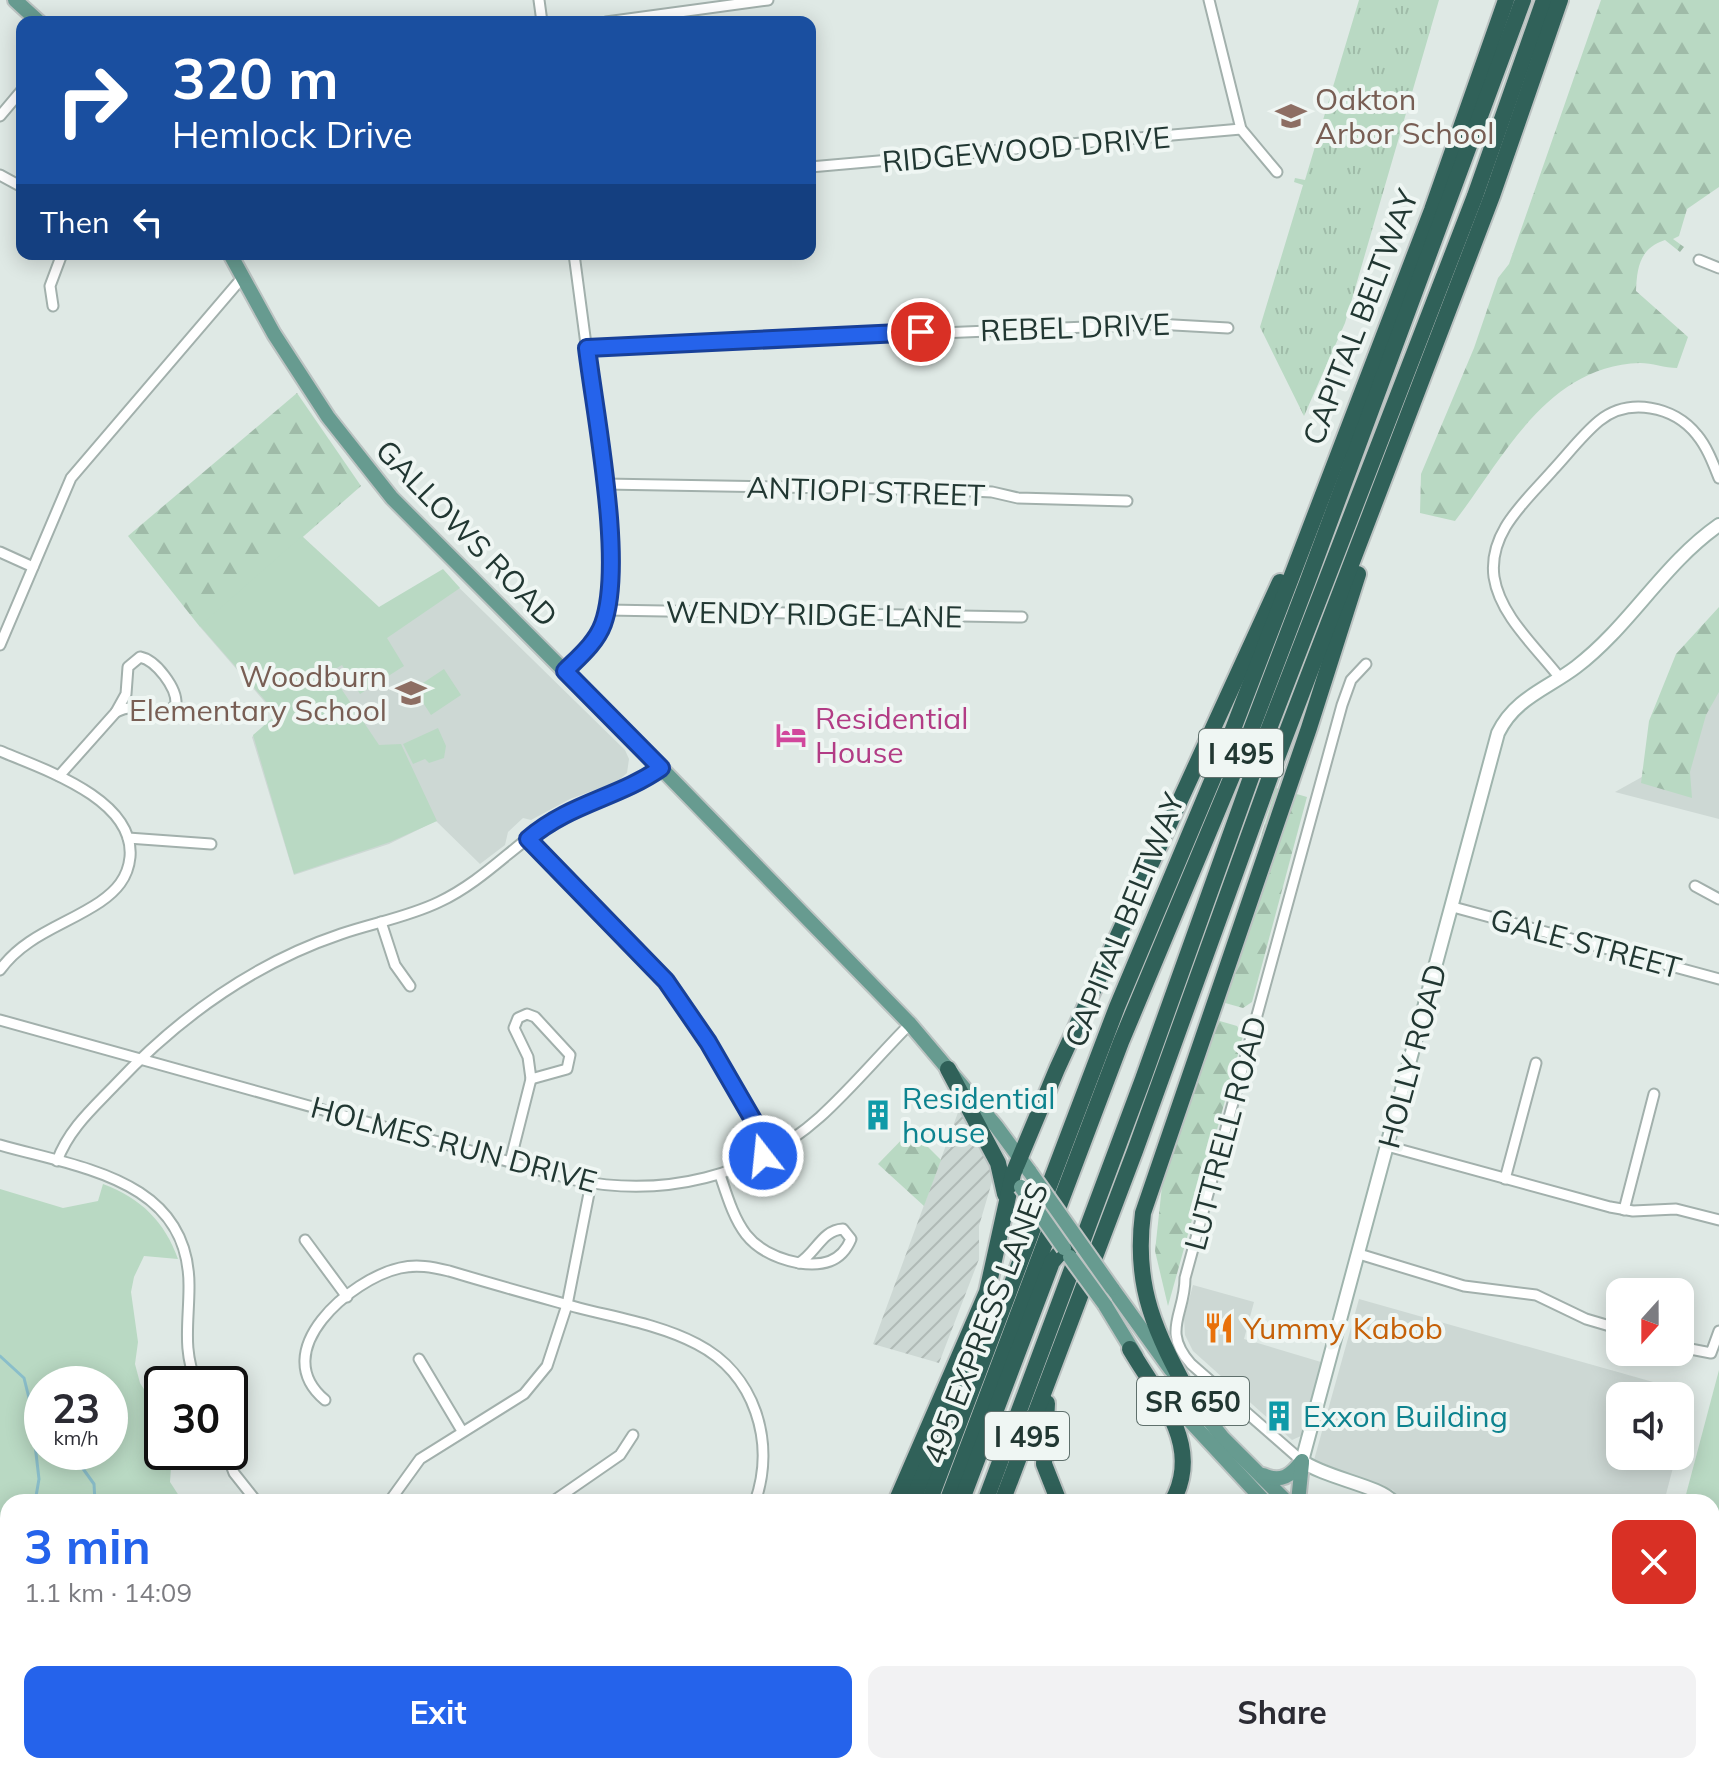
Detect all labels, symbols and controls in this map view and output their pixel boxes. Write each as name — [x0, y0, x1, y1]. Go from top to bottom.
text: 320 m — [172, 43, 339, 113]
icon: right — [40, 48, 144, 152]
place label: Oakton Arbor School — [1315, 80, 1494, 152]
school or university icon: Oakton Arbor School — [1274, 99, 1308, 133]
text: Hemlock Drive — [172, 112, 413, 157]
street label: RIDGEWOOD DRIVE — [880, 117, 1172, 181]
street label: CAPITAL BELTWAY — [1294, 183, 1426, 450]
icon: left — [126, 200, 170, 244]
text: Then — [40, 203, 110, 241]
pin — [887, 298, 955, 366]
street label: REBEL DRIVE — [979, 305, 1171, 349]
icon: arrive — [899, 310, 943, 354]
street label: GALLOWS ROAD — [368, 431, 566, 635]
street label: ANTIOPI STREET — [746, 468, 986, 514]
street label: WENDY RIDGE LANE — [665, 592, 963, 636]
place label: Woodburn Elementary School — [129, 657, 387, 729]
school or university icon: Woodburn Elementary School — [394, 676, 428, 710]
place label: Residential House — [815, 699, 968, 771]
hotel icon: Residential House — [774, 718, 808, 752]
road number: I 495 — [1199, 729, 1283, 777]
street label: CAPITAL BELTWAY — [1056, 787, 1193, 1053]
street label: GALE STREET — [1486, 899, 1686, 987]
street label: HOLLY ROAD — [1369, 960, 1455, 1152]
street label: LUTTRELL ROAD — [1175, 1012, 1275, 1254]
place label: Residential house — [902, 1079, 1055, 1151]
street label: HOLMES RUN DRIVE — [307, 1088, 601, 1200]
building icon: Residential house — [861, 1098, 895, 1132]
position arrow — [721, 1114, 805, 1198]
street label: 495 EXPRESS LANES — [914, 1177, 1056, 1469]
north arrow — [1606, 1278, 1694, 1366]
map controls — [1606, 1278, 1694, 1470]
place label: Yummy Kabob — [1242, 1309, 1443, 1347]
restaurant icon: Yummy Kabob — [1202, 1311, 1236, 1345]
speed limit sign: 30 — [144, 1366, 248, 1470]
road number: SR 650 — [1137, 1377, 1249, 1425]
button: sound — [1606, 1382, 1694, 1470]
text: 23 — [52, 1383, 100, 1433]
place label: Exxon Building — [1303, 1397, 1508, 1435]
building icon: Exxon Building — [1262, 1399, 1296, 1433]
road number: I 495 — [985, 1412, 1069, 1460]
text: km/h — [53, 1425, 99, 1450]
text: 3 min — [24, 1516, 151, 1576]
button: close — [1612, 1520, 1696, 1604]
text: 1.1 km · 14:09 — [24, 1576, 192, 1609]
button: Exit — [24, 1666, 852, 1758]
button: Share — [868, 1666, 1696, 1758]

